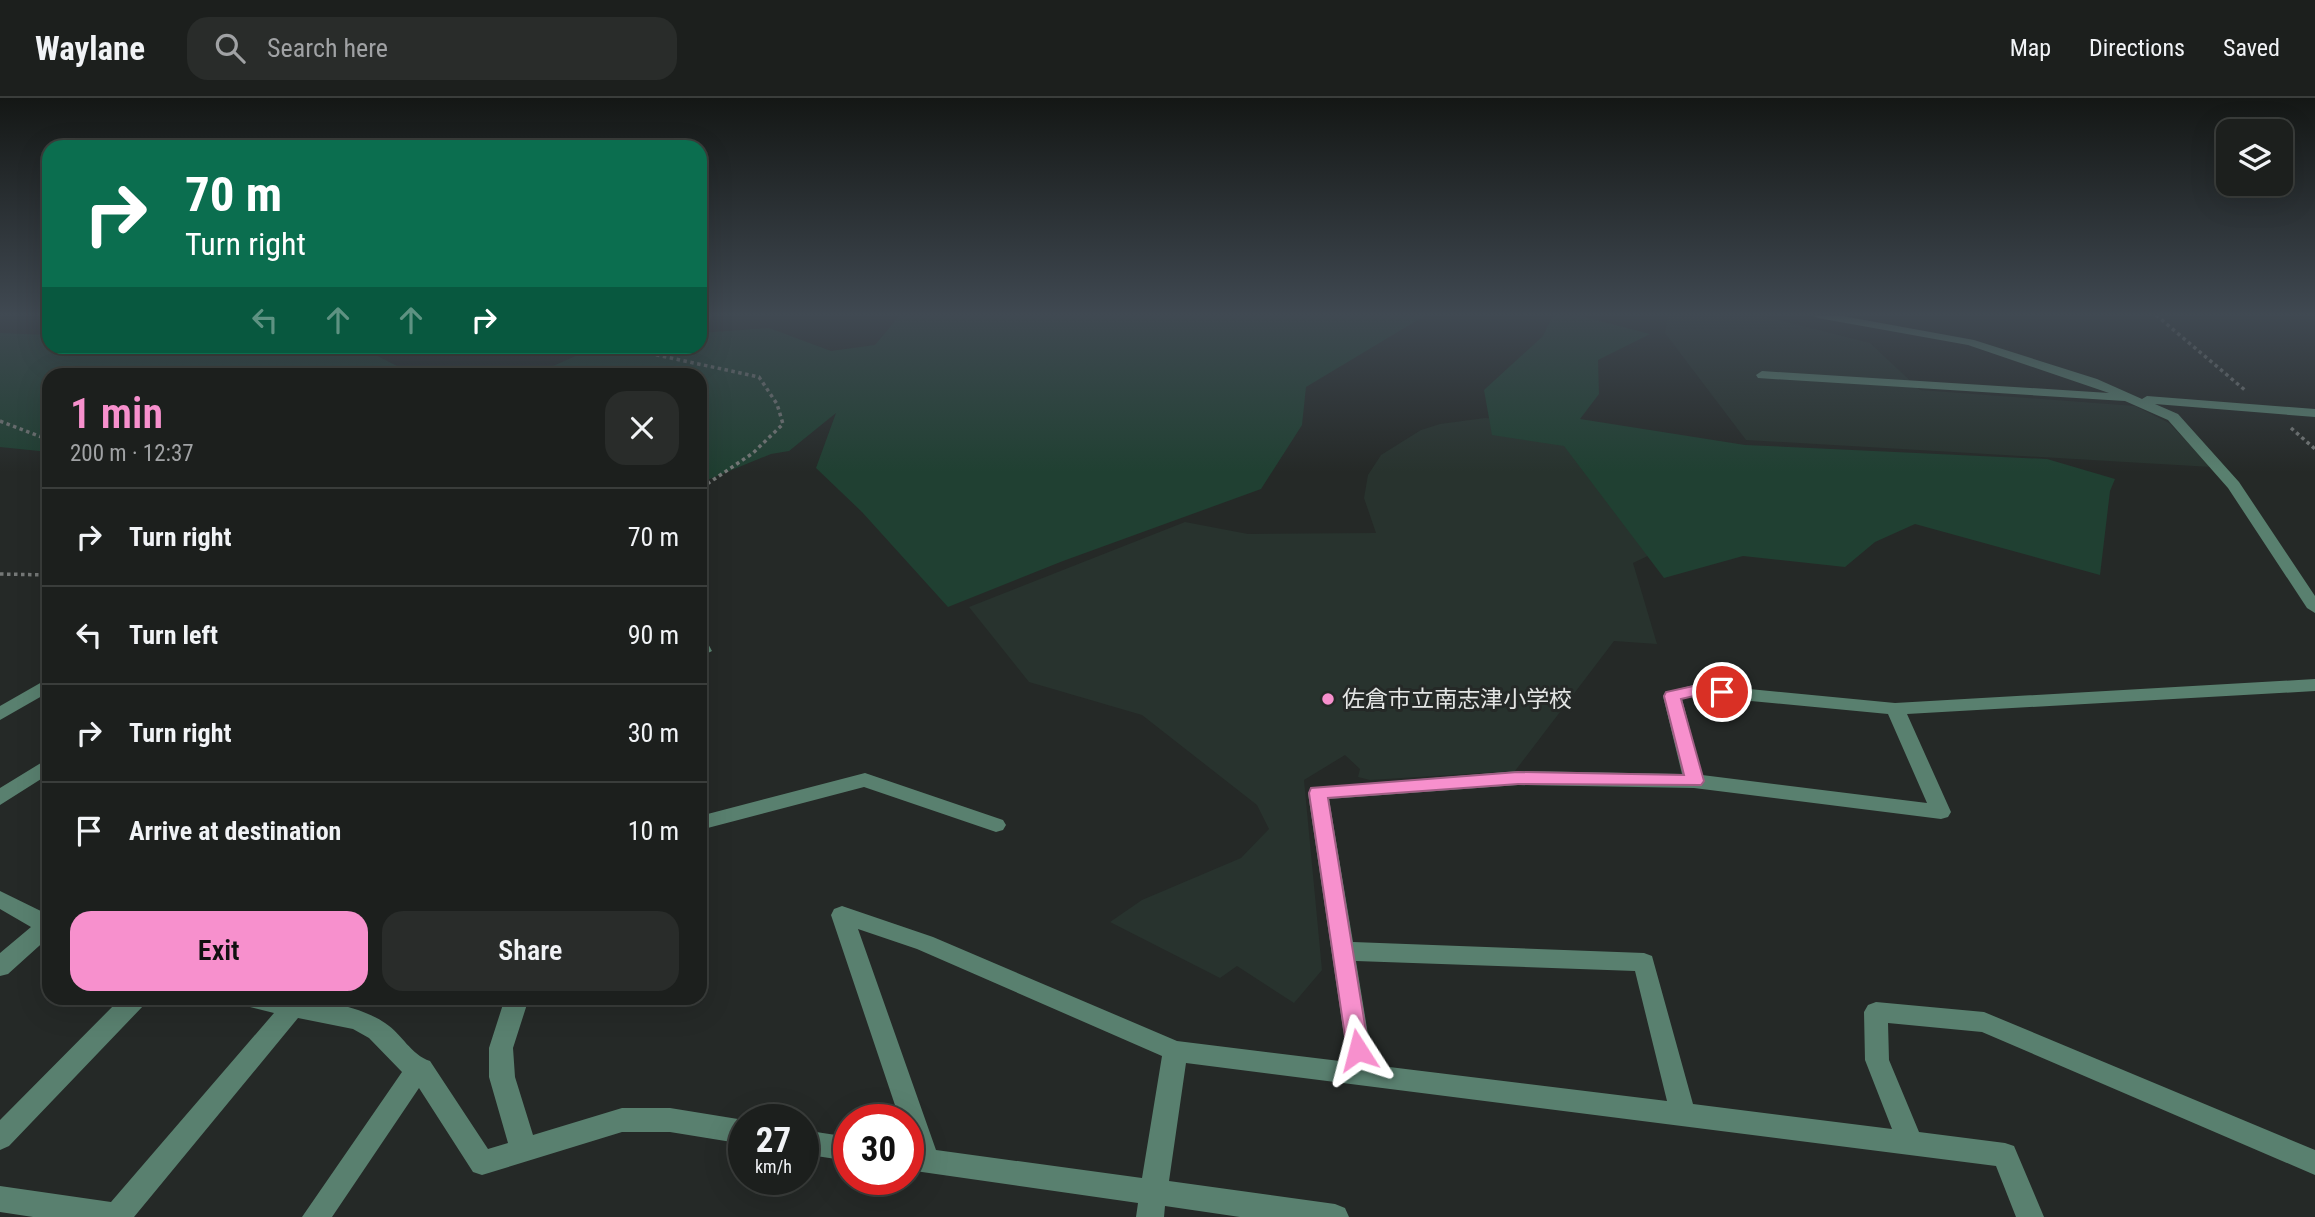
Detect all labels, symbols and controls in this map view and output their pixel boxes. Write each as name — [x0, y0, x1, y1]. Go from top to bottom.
search box — [187, 17, 677, 80]
text: Waylane — [35, 29, 145, 68]
icon: search — [211, 29, 249, 67]
text: Search here — [267, 33, 388, 63]
text: Map — [2010, 34, 2051, 62]
text: Directions — [2089, 34, 2185, 62]
text: Saved — [2223, 34, 2280, 62]
map controls — [2216, 119, 2293, 196]
button: layers — [2216, 119, 2293, 196]
text: 70 m — [185, 166, 282, 223]
icon: right — [70, 168, 161, 259]
text: Turn right — [185, 225, 306, 263]
icon: left — [246, 301, 284, 339]
icon: ahead — [319, 301, 357, 339]
icon: ahead — [392, 301, 430, 339]
icon: right — [465, 301, 503, 339]
text: 1 min — [70, 389, 163, 438]
button: close — [605, 391, 679, 465]
text: 200 m · 12:37 — [70, 440, 194, 467]
icon: right — [70, 518, 108, 556]
text: Turn right — [129, 522, 231, 552]
text: 70 m — [628, 522, 679, 552]
icon: left — [70, 616, 108, 654]
text: Turn left — [129, 620, 218, 650]
text: 90 m — [628, 620, 679, 650]
pin — [1692, 662, 1752, 722]
icon: arrive — [1703, 673, 1741, 711]
place label: 佐倉市立南志津小学校 — [1342, 686, 1572, 713]
marker: 佐倉市立南志津小学校 — [1320, 691, 1336, 707]
icon: right — [70, 714, 108, 752]
text: Turn right — [129, 718, 231, 748]
text: 30 m — [628, 718, 679, 748]
icon: arrive — [70, 812, 108, 850]
text: Arrive at destination — [129, 816, 341, 846]
text: 10 m — [628, 816, 679, 846]
button: Exit — [70, 911, 368, 991]
button: Share — [382, 911, 679, 991]
position arrow — [1321, 1013, 1395, 1087]
speed limit sign: 30 — [833, 1104, 924, 1195]
text: 27 — [756, 1120, 791, 1161]
text: km/h — [755, 1156, 792, 1177]

